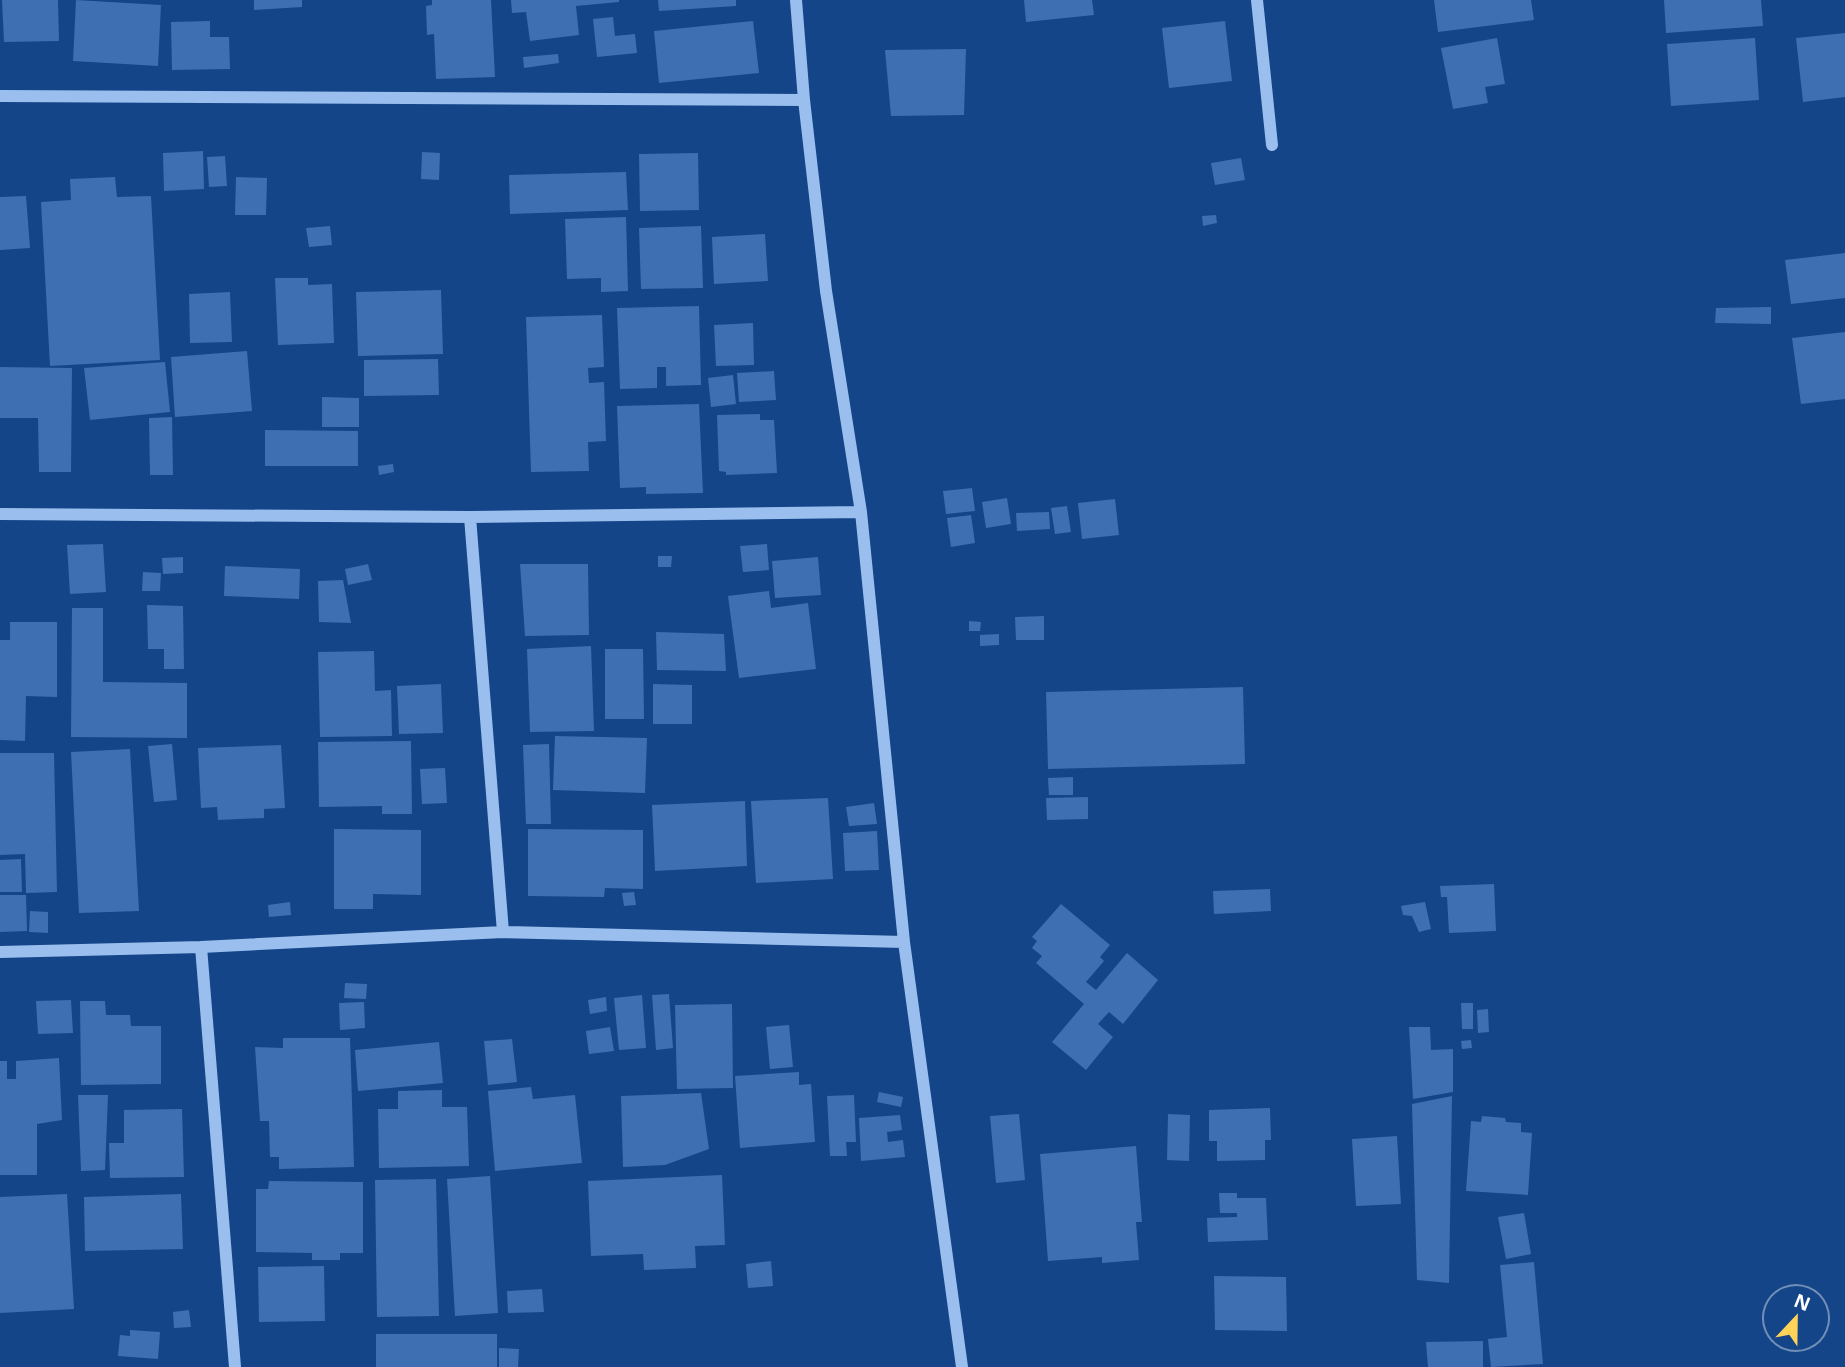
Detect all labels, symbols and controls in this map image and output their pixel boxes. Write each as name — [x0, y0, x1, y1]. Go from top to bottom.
north arrow — [1761, 1283, 1831, 1353]
text: N — [1790, 1287, 1814, 1317]

